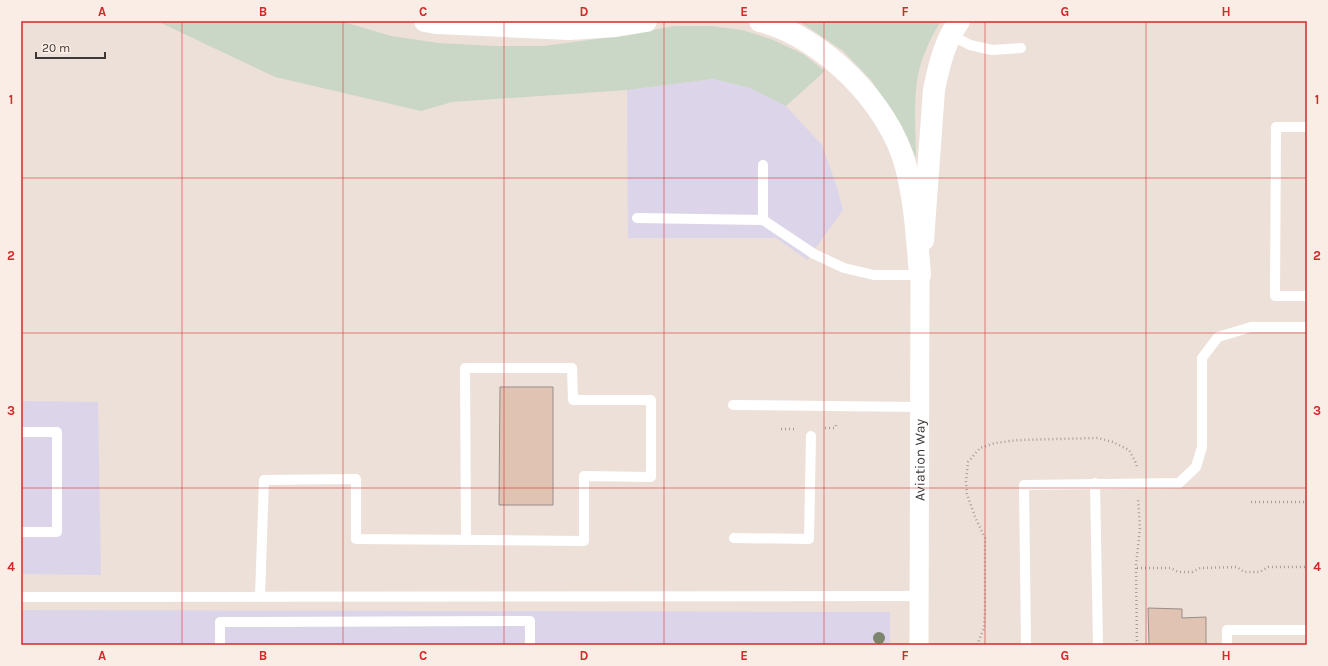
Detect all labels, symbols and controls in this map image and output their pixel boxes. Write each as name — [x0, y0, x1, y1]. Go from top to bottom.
text: A — [98, 4, 106, 19]
text: B — [259, 4, 267, 19]
text: C — [419, 4, 427, 19]
text: D — [580, 4, 589, 19]
text: E — [740, 4, 748, 19]
text: F — [901, 4, 909, 19]
text: G — [1061, 4, 1069, 19]
text: H — [1221, 4, 1231, 19]
scale bar — [36, 34, 105, 60]
text: 20 m — [42, 41, 70, 55]
text: 1 — [9, 92, 13, 107]
text: 1 — [1315, 92, 1319, 107]
text: 2 — [7, 248, 15, 263]
text: 2 — [1313, 248, 1321, 263]
text: 3 — [7, 403, 15, 418]
text: 3 — [1313, 403, 1321, 418]
street label: Aviation Way — [911, 419, 928, 501]
text: 4 — [7, 559, 15, 574]
text: 4 — [1313, 559, 1321, 574]
text: A — [98, 648, 106, 663]
text: B — [259, 648, 267, 663]
text: C — [419, 648, 427, 663]
text: D — [580, 648, 589, 663]
text: E — [740, 648, 748, 663]
text: F — [901, 648, 909, 663]
text: G — [1061, 648, 1069, 663]
text: H — [1221, 648, 1231, 663]

